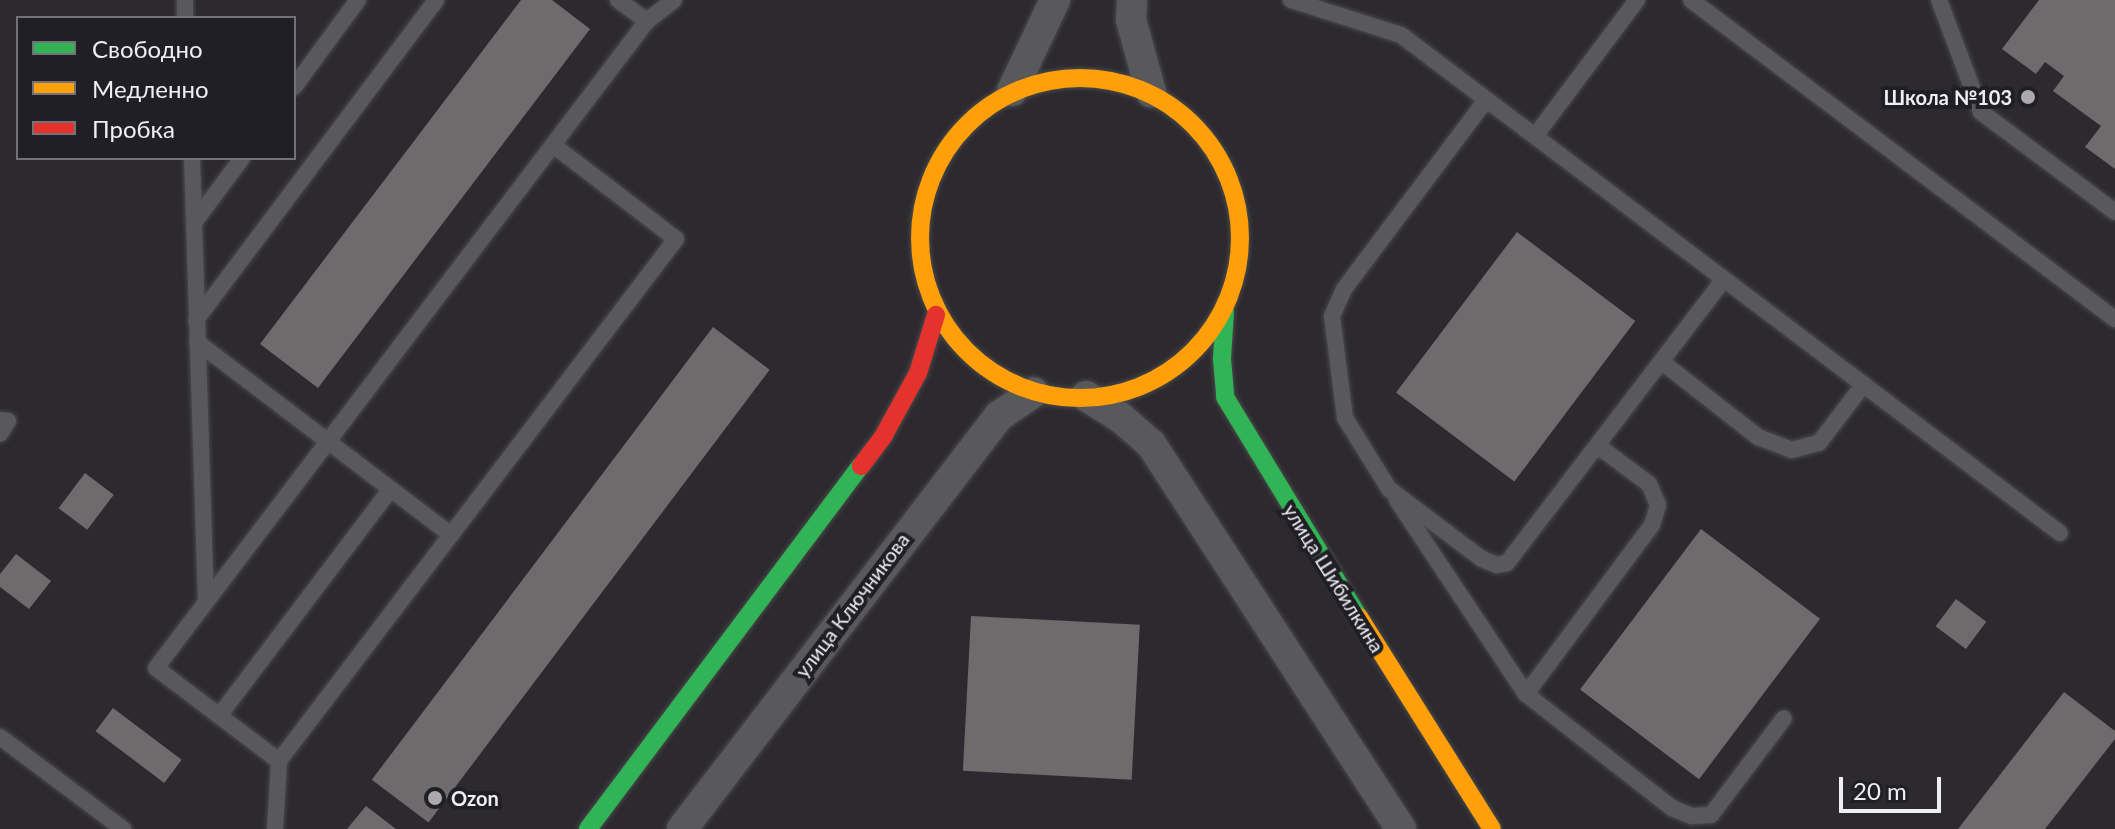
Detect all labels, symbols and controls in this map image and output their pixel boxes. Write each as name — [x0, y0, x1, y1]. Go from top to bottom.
legend — [16, 16, 296, 160]
text: Свободно — [92, 34, 203, 63]
text: Медленно — [92, 74, 209, 103]
place label: Школа №103 — [1883, 85, 2012, 109]
marker: Школа №103 — [2019, 88, 2037, 106]
text: Пробка — [92, 114, 175, 143]
street label: улица Шибилкина — [1279, 499, 1389, 657]
street label: улица Ключникова — [790, 528, 914, 682]
scale bar — [1843, 761, 1945, 811]
text: 20 m — [1853, 776, 1907, 805]
place label: Ozon — [451, 786, 499, 810]
marker: Ozon — [426, 789, 444, 807]

